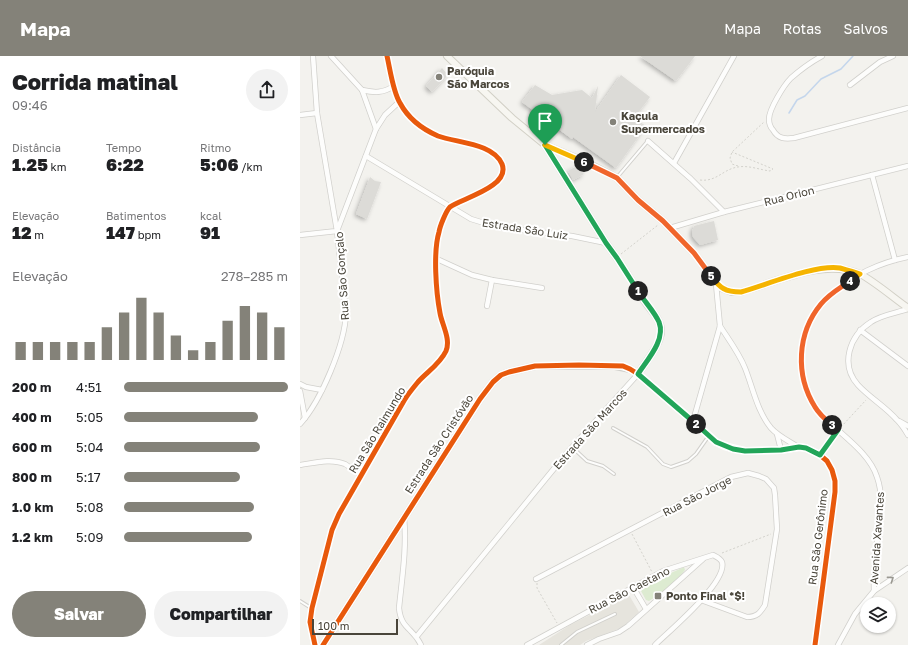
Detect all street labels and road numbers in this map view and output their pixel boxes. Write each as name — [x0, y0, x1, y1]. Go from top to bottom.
street label: Rua Orion — [762, 183, 815, 208]
street label: Estrada São Luiz — [481, 215, 569, 242]
street label: Rua São Gonçalo — [332, 231, 351, 321]
street label: Rua São Raimundo — [346, 384, 408, 475]
street label: Estrada São Marcos — [550, 386, 629, 472]
street label: Estrada São Cristóvão — [402, 391, 476, 496]
street label: Rua São Jorge — [660, 473, 733, 518]
street label: Rua São Gerônimo — [805, 488, 830, 586]
street label: Avenida Xavantes — [867, 491, 886, 585]
street label: Rua São Caetano — [586, 563, 672, 616]

